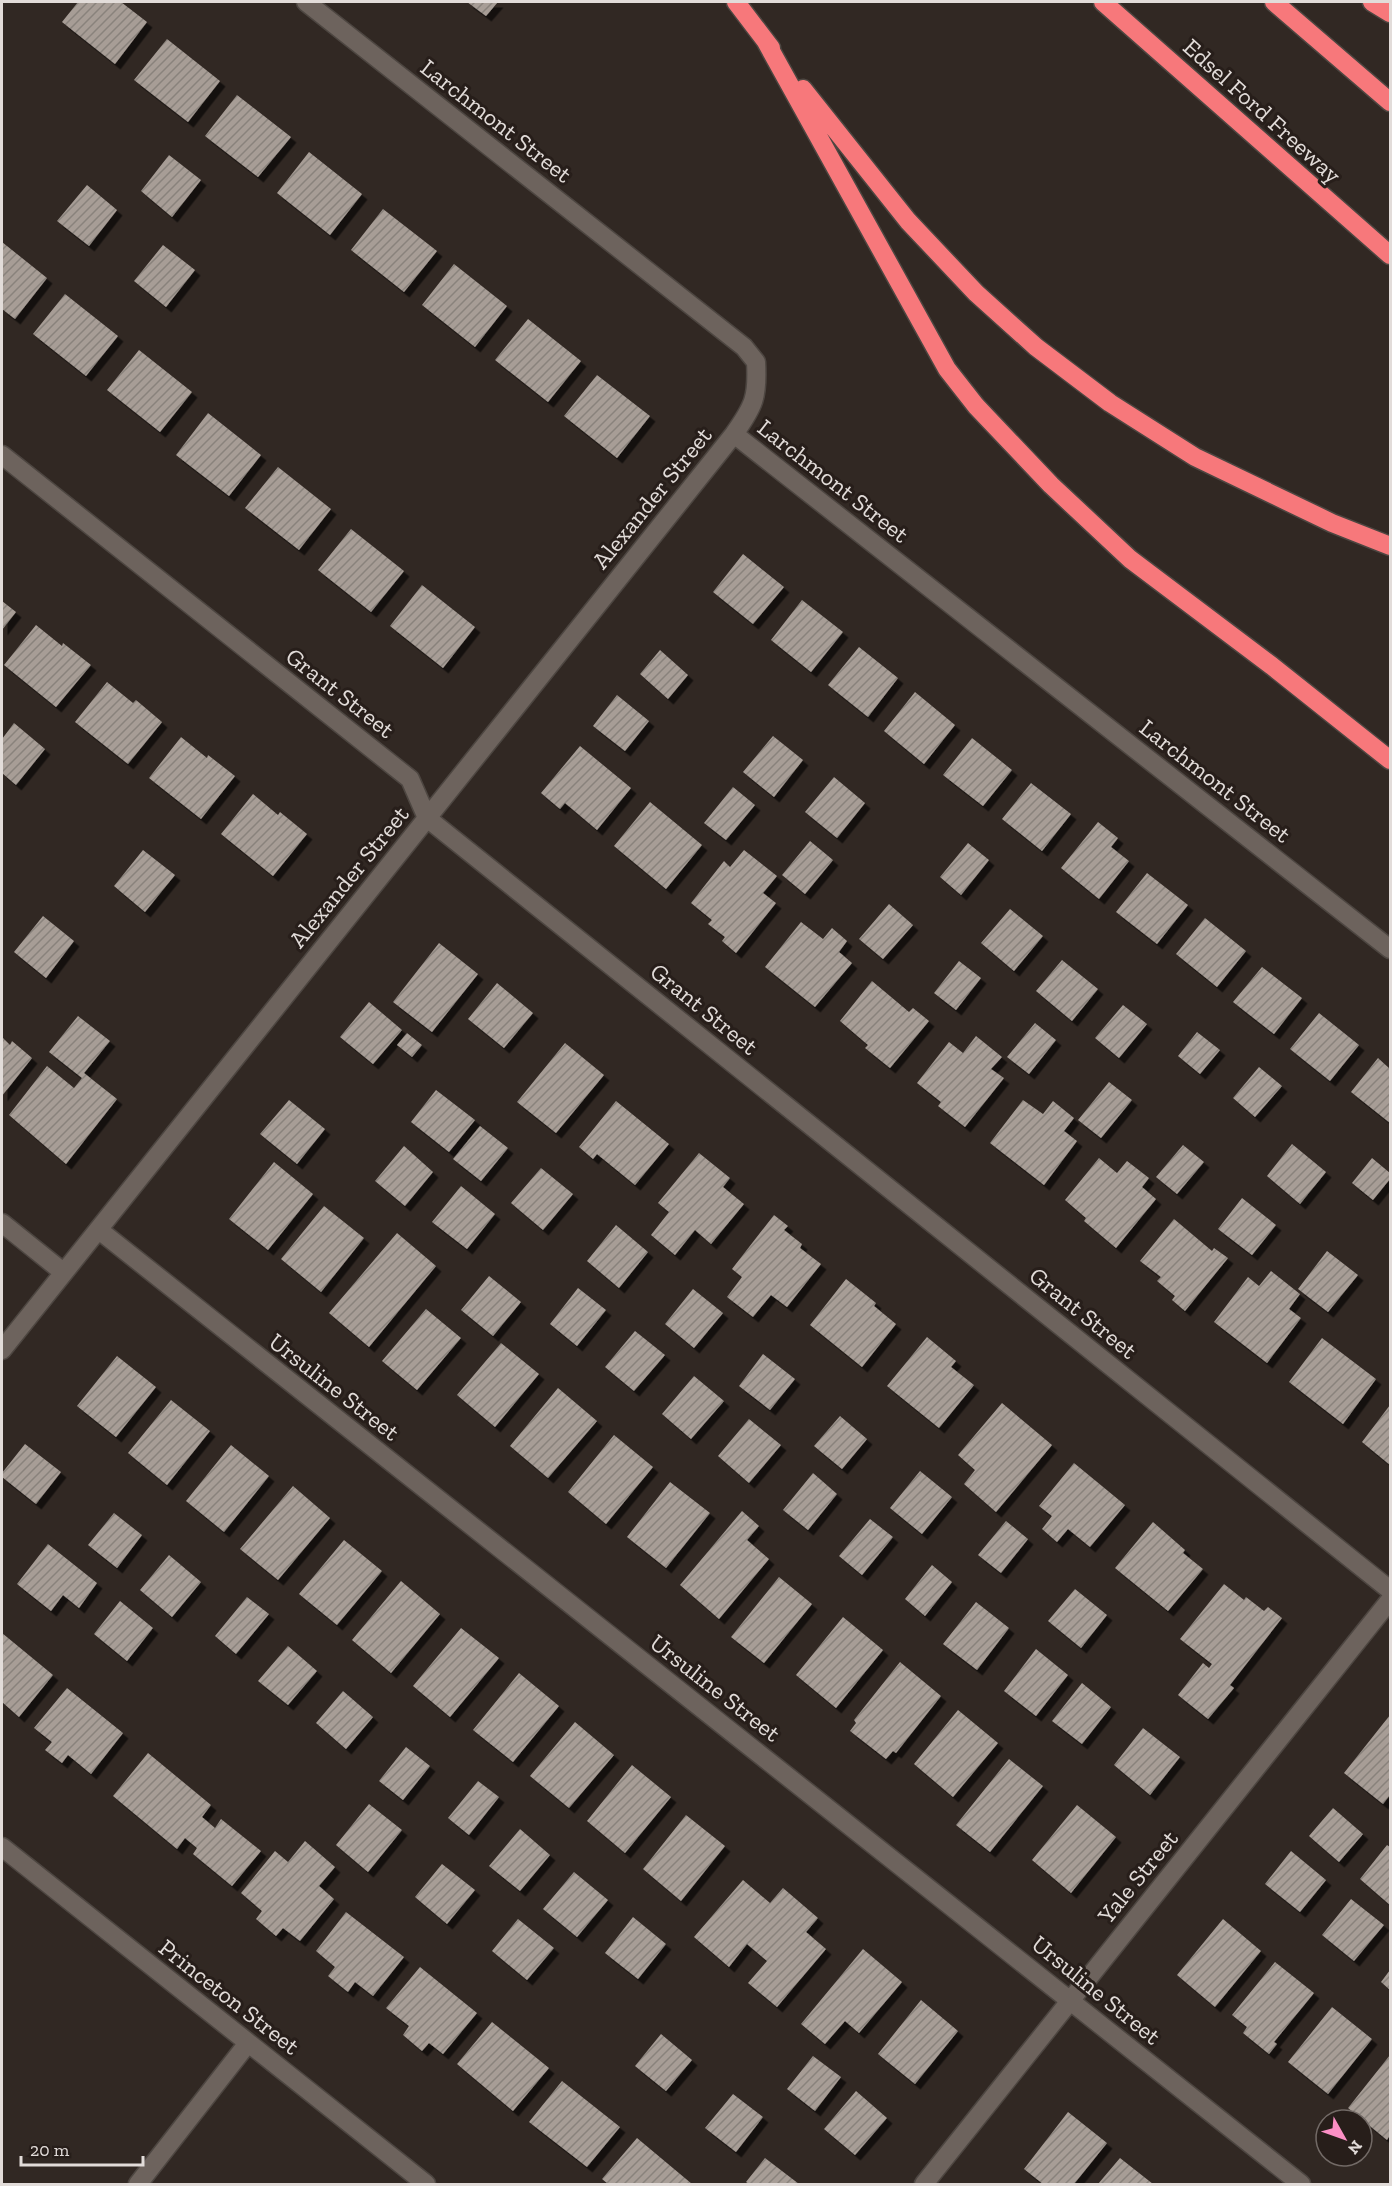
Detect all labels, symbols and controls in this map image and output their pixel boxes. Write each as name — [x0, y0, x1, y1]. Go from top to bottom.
street label: Edsel Ford Freeway — [1177, 32, 1348, 190]
street label: Larchmont Street — [415, 53, 578, 189]
street label: Larchmont Street — [752, 413, 915, 549]
street label: Alexander Street — [586, 421, 718, 574]
street label: Grant Street — [280, 641, 400, 744]
street label: Larchmont Street — [1134, 713, 1297, 849]
street label: Alexander Street — [283, 800, 415, 953]
street label: Grant Street — [645, 957, 764, 1061]
street label: Grant Street — [1024, 1261, 1143, 1365]
street label: Ursuline Street — [263, 1327, 405, 1447]
street label: Ursuline Street — [644, 1628, 786, 1748]
street label: Yale Street — [1091, 1824, 1184, 1930]
street label: Ursuline Street — [1026, 1929, 1167, 2051]
street label: Princeton Street — [153, 1933, 305, 2061]
north arrow — [1314, 2108, 1374, 2168]
scale bar — [21, 2129, 142, 2167]
text: N — [1344, 2137, 1366, 2158]
text: 20 m — [30, 2139, 70, 2161]

